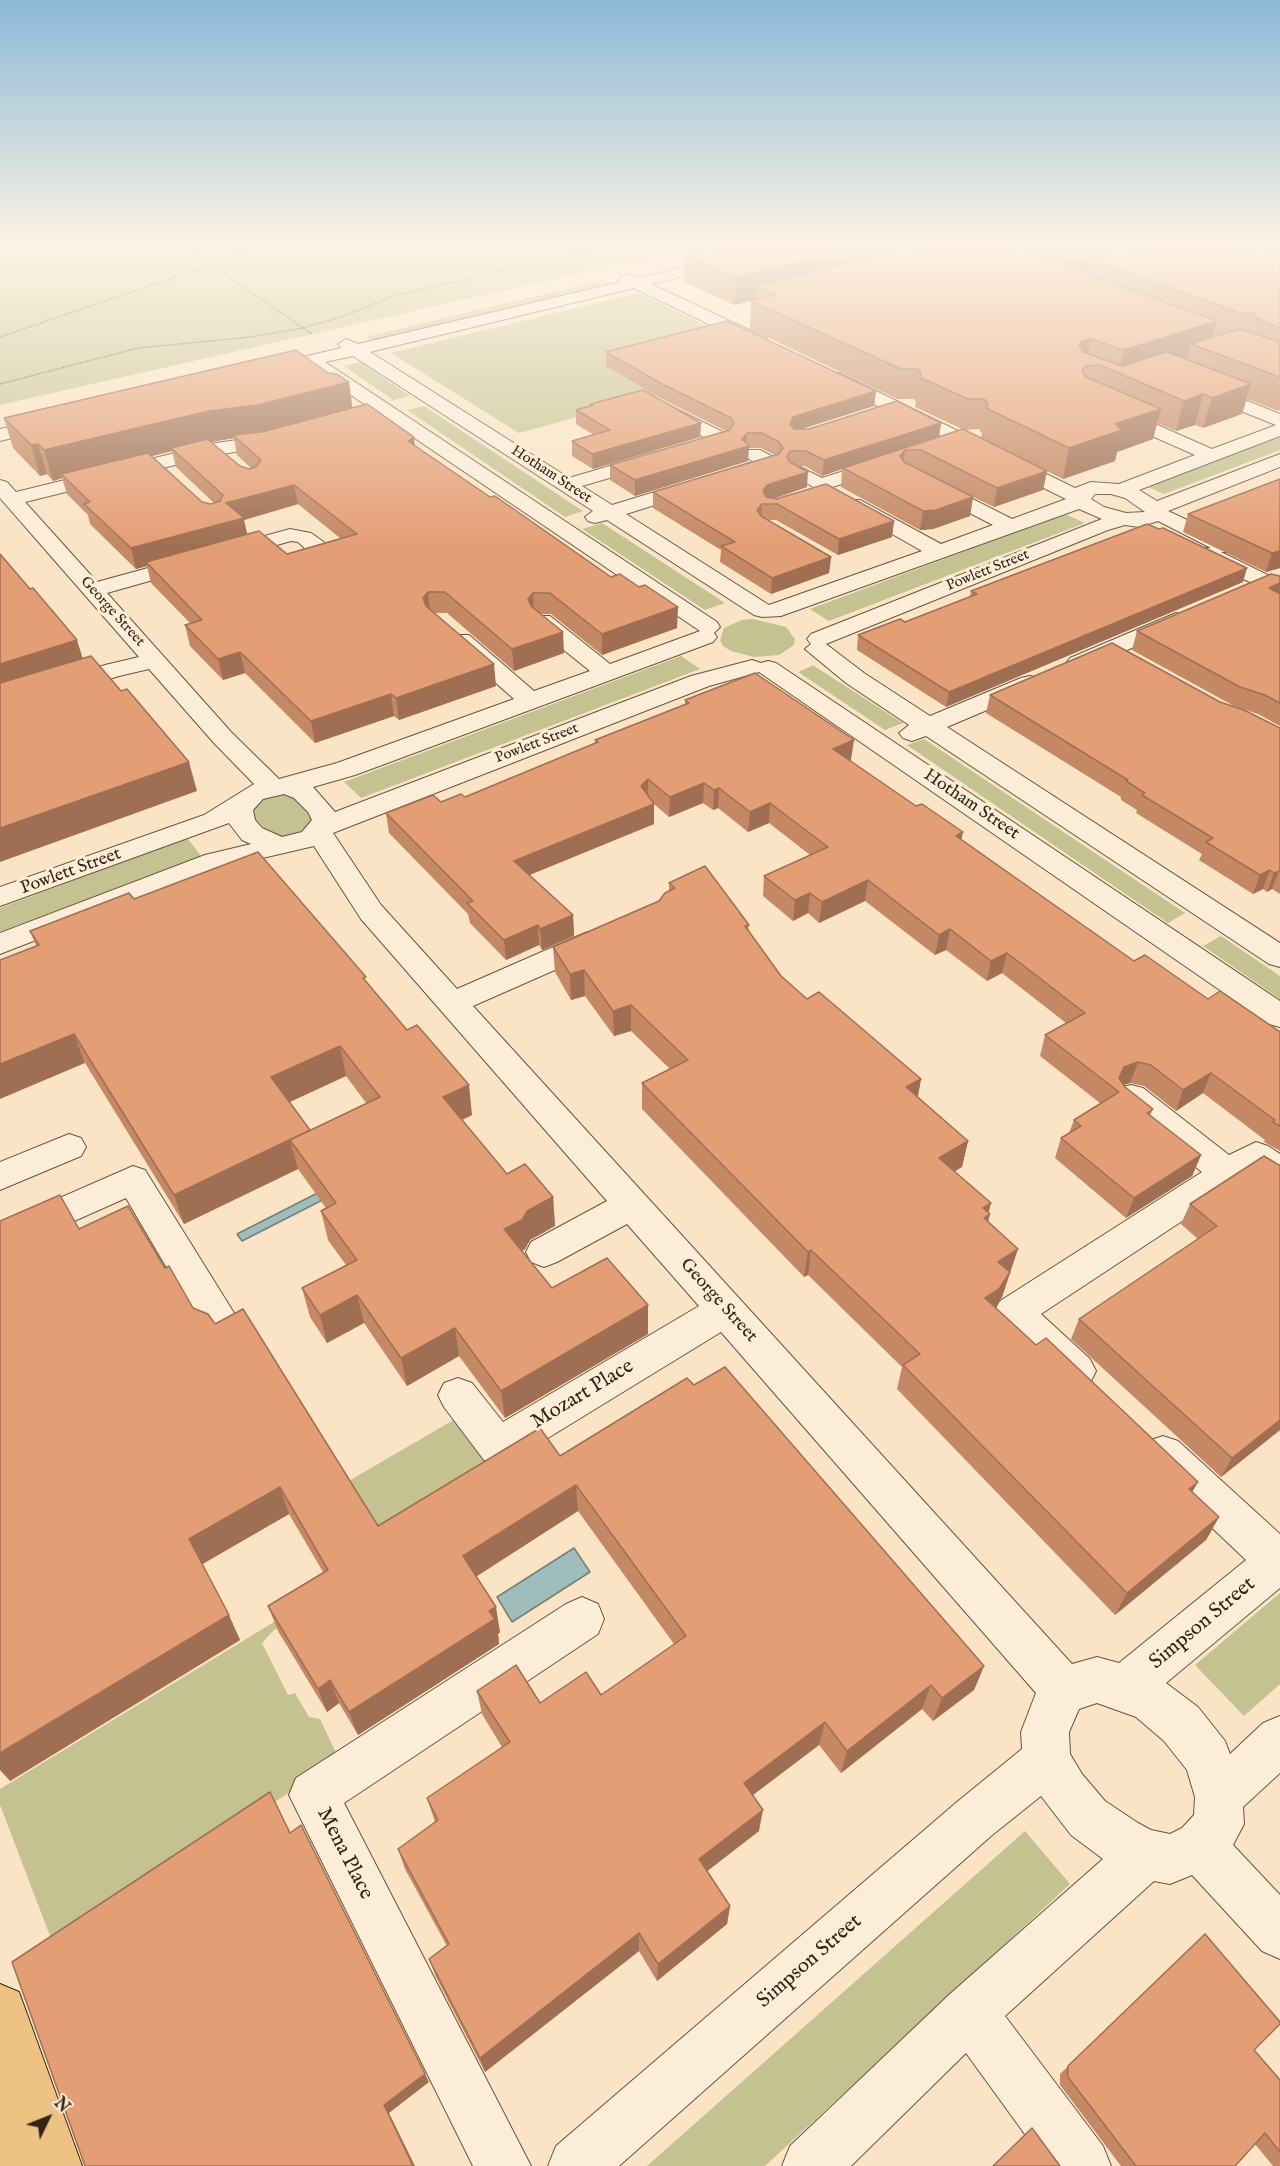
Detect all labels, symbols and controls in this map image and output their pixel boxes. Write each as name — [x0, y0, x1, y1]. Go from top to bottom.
street label: Hotham Street — [507, 442, 595, 508]
street label: Powlett Street — [944, 546, 1032, 596]
street label: George Street — [76, 573, 148, 651]
street label: Powlett Street — [493, 720, 581, 768]
street label: Hotham Street — [919, 765, 1023, 845]
street label: Powlett Street — [18, 844, 124, 900]
street label: George Street — [675, 1255, 761, 1347]
street label: Mozart Place — [527, 1355, 639, 1435]
street label: Simpson Street — [1145, 1572, 1261, 1676]
street label: Mena Place — [310, 1804, 378, 1904]
street label: Simpson Street — [752, 1910, 868, 2014]
north arrow — [18, 2088, 78, 2148]
text: N — [49, 2094, 73, 2118]

